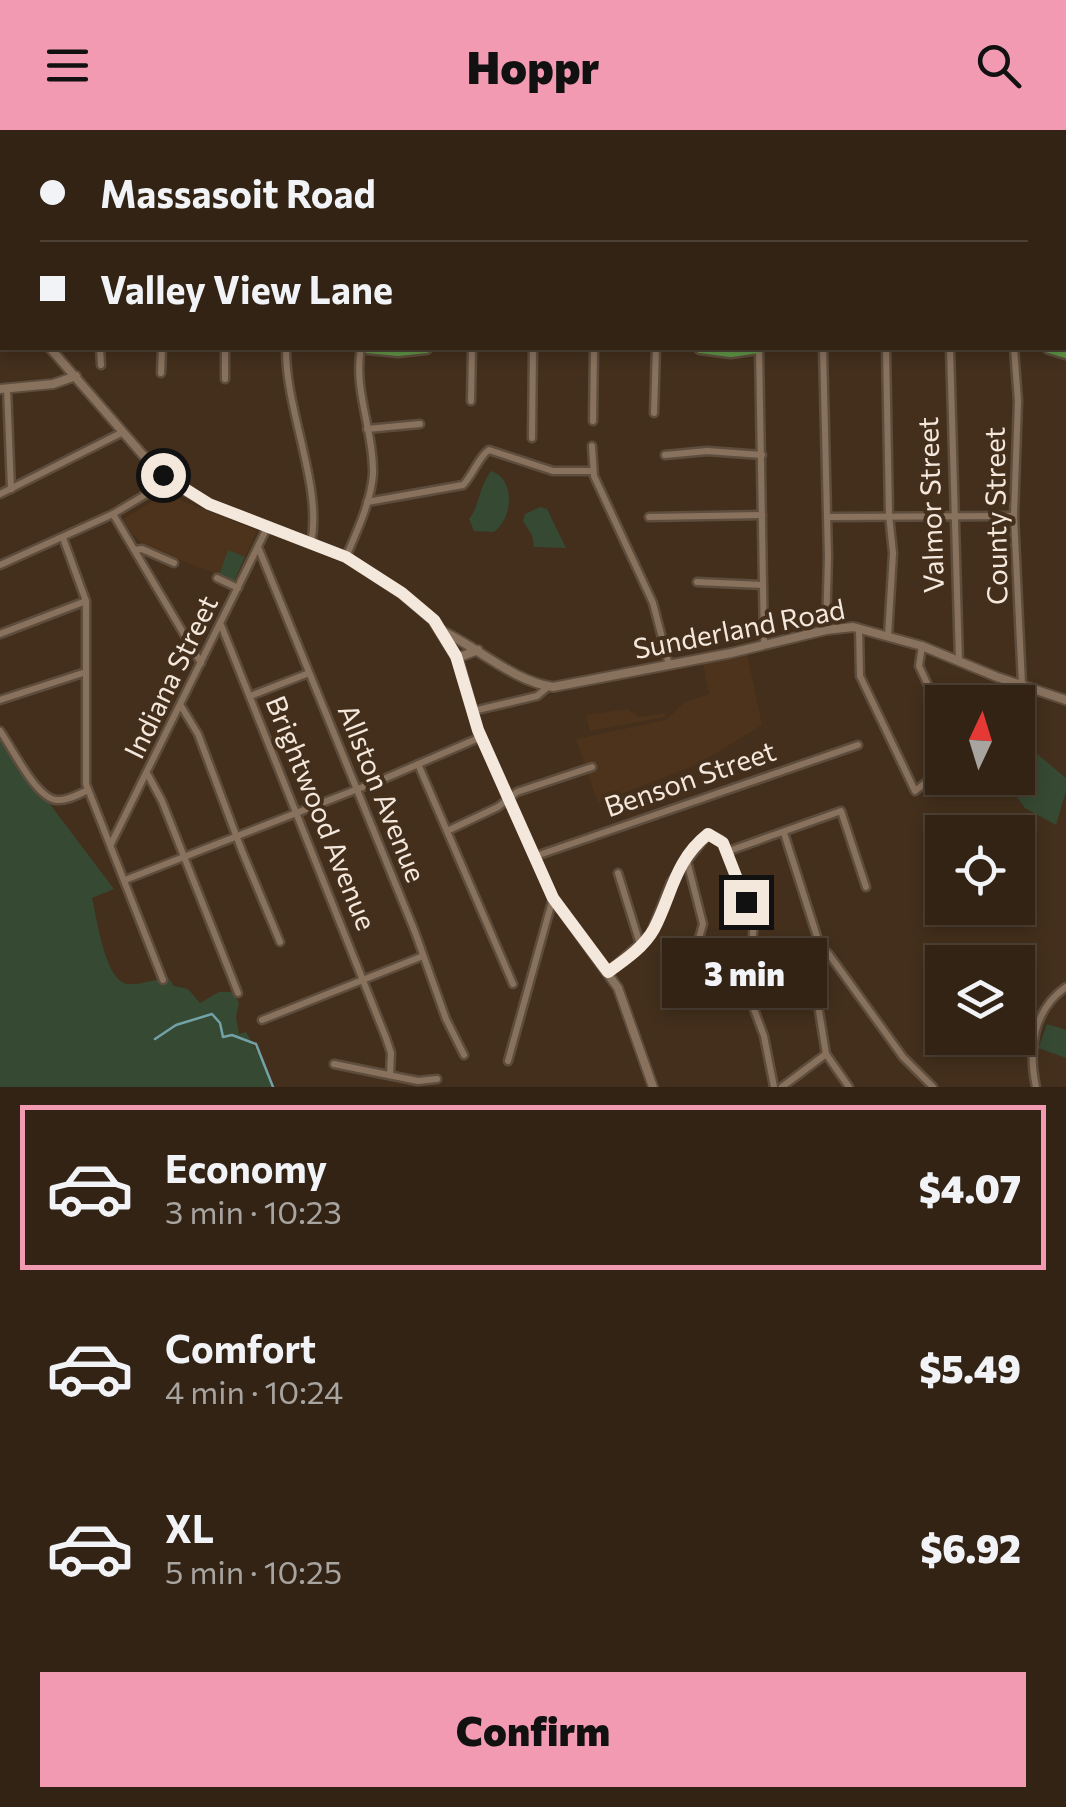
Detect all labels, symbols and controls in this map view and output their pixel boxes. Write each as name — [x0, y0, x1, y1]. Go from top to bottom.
icon: menu — [40, 38, 95, 93]
text: Hoppr — [467, 38, 599, 93]
icon: search — [971, 38, 1026, 93]
text: Massasoit Road — [100, 169, 376, 216]
text: Valley View Lane — [100, 265, 393, 312]
street label: Valmor Street — [910, 416, 950, 594]
street label: County Street — [976, 427, 1014, 605]
route start — [141, 453, 186, 498]
street label: Indiana Street — [116, 590, 224, 764]
street label: Sunderland Road — [630, 591, 848, 665]
north arrow — [925, 685, 1035, 795]
map controls — [925, 685, 1035, 1055]
street label: Brightwood Avenue — [259, 691, 384, 935]
street label: Allston Avenue — [332, 699, 434, 887]
street label: Benson Street — [600, 733, 780, 823]
button: locate — [925, 815, 1035, 925]
route end — [724, 880, 769, 925]
callout: 3 min — [664, 937, 828, 1007]
button: layers — [925, 945, 1035, 1055]
text: 3 min — [704, 953, 785, 993]
icon: car — [45, 1143, 135, 1233]
text: Economy — [165, 1144, 327, 1191]
text: $4.07 — [919, 1164, 1021, 1211]
text: 3 min · 10:23 — [165, 1191, 342, 1231]
icon: car — [45, 1323, 135, 1413]
text: Comfort — [165, 1324, 316, 1371]
text: $5.49 — [919, 1344, 1021, 1391]
text: 4 min · 10:24 — [165, 1371, 343, 1411]
icon: car — [45, 1503, 135, 1593]
text: XL — [165, 1504, 214, 1551]
text: $6.92 — [920, 1524, 1021, 1571]
text: 5 min · 10:25 — [165, 1551, 342, 1591]
button: Confirm — [40, 1672, 1026, 1787]

